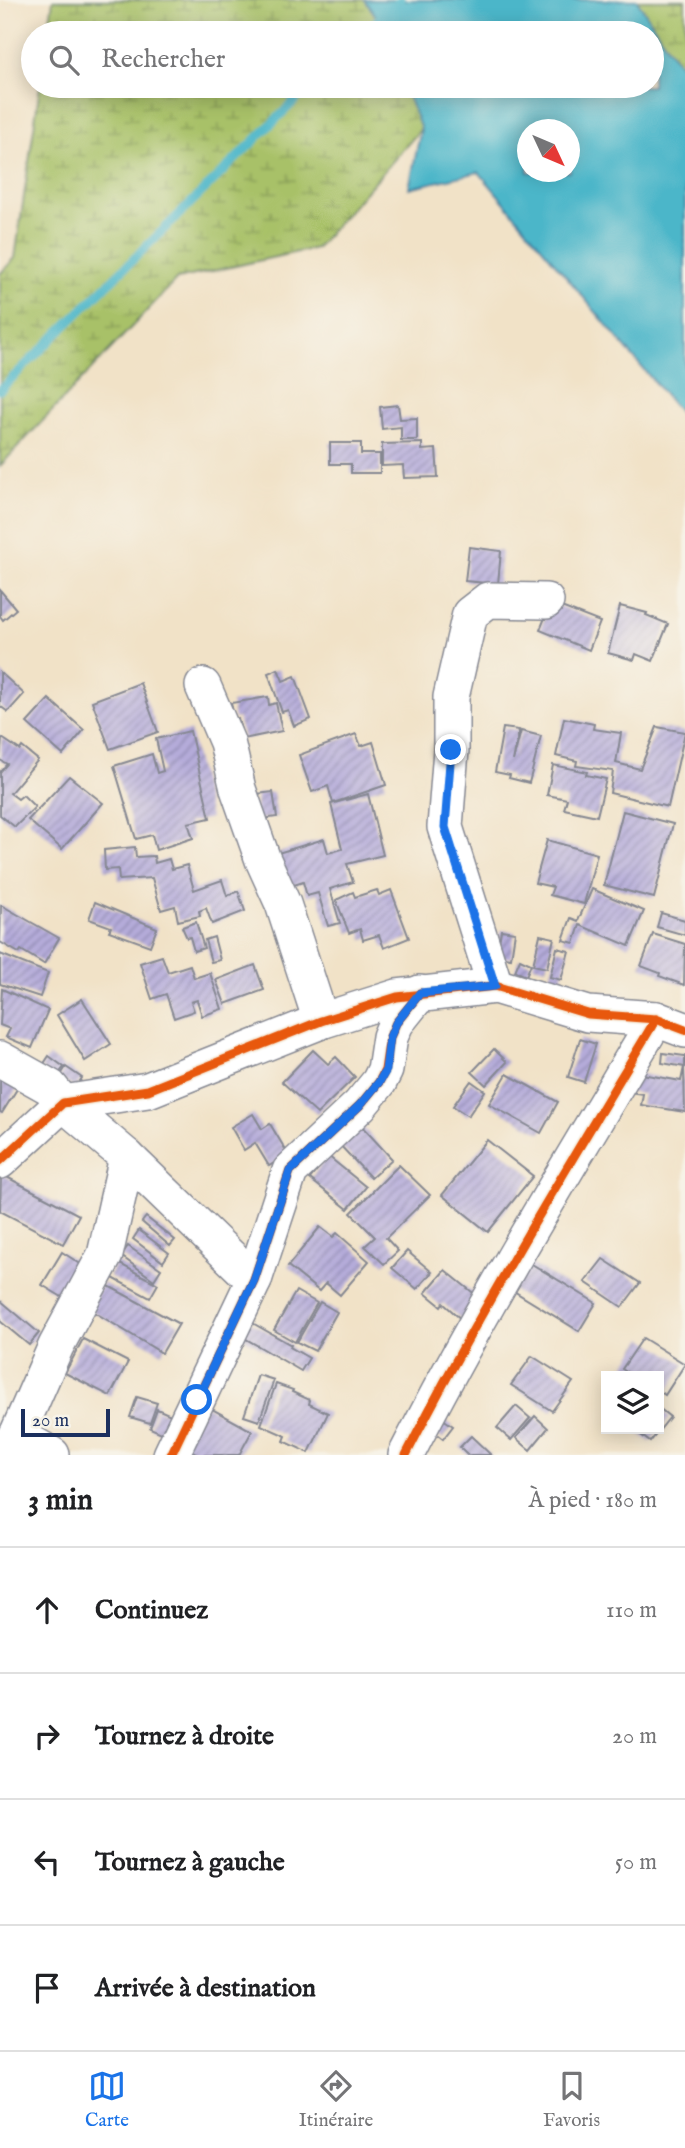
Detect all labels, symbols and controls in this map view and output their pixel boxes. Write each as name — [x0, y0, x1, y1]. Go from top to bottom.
search box — [21, 21, 664, 98]
icon: search — [45, 41, 83, 79]
text: Rechercher — [101, 43, 225, 76]
north arrow — [517, 119, 580, 182]
route end — [435, 734, 466, 765]
map controls — [601, 1371, 664, 1434]
button: layers — [601, 1371, 664, 1434]
route start — [181, 1384, 212, 1415]
scale bar — [21, 1406, 110, 1438]
text: 20 m — [32, 1409, 69, 1433]
text: 3 min — [28, 1482, 93, 1520]
text: À pied · 180 m — [528, 1486, 657, 1515]
icon: ahead — [28, 1591, 66, 1629]
text: Continuez — [95, 1594, 208, 1627]
text: 110 m — [606, 1596, 657, 1625]
icon: right — [28, 1717, 66, 1755]
text: Tournez à droite — [95, 1720, 274, 1753]
text: 20 m — [612, 1722, 657, 1751]
icon: left — [28, 1843, 66, 1881]
text: Tournez à gauche — [95, 1846, 285, 1879]
text: 50 m — [615, 1848, 657, 1877]
icon: arrive — [28, 1969, 66, 2007]
text: Arrivée à destination — [95, 1972, 316, 2005]
tab: Carte — [85, 2067, 129, 2133]
tab: Itinéraire — [299, 2067, 373, 2133]
tab: Favoris — [543, 2067, 600, 2133]

